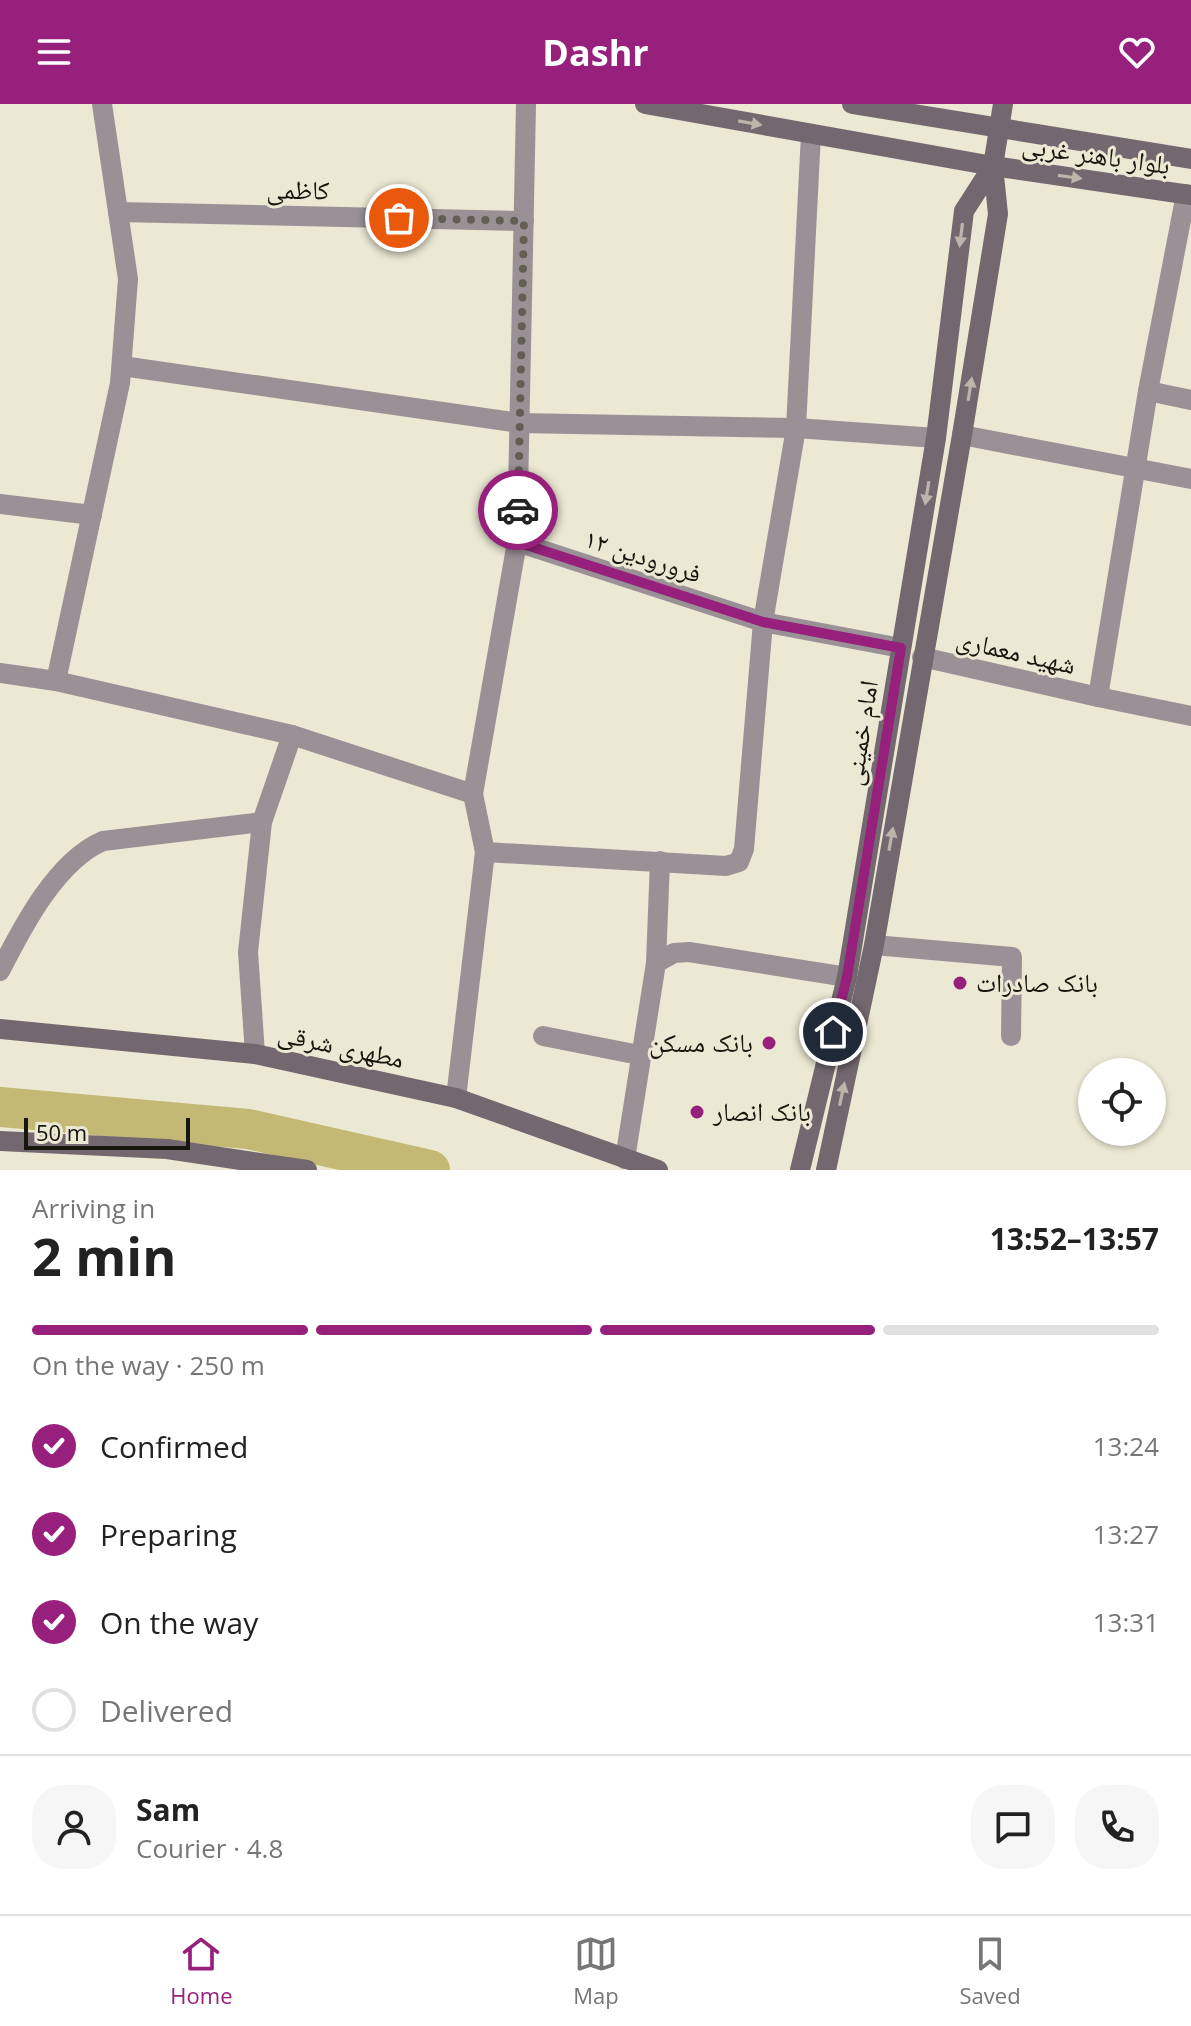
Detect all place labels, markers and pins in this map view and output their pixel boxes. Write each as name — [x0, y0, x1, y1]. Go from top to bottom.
pin — [365, 184, 433, 252]
place label: بانک صادرات — [976, 964, 1098, 1000]
marker: بانک صادرات — [951, 974, 969, 992]
pin — [799, 998, 867, 1066]
place label: بانک مسکن — [649, 1024, 753, 1060]
marker: بانک مسکن — [760, 1034, 778, 1052]
place label: بانک انصار — [712, 1093, 811, 1129]
marker: بانک انصار — [688, 1103, 706, 1121]

